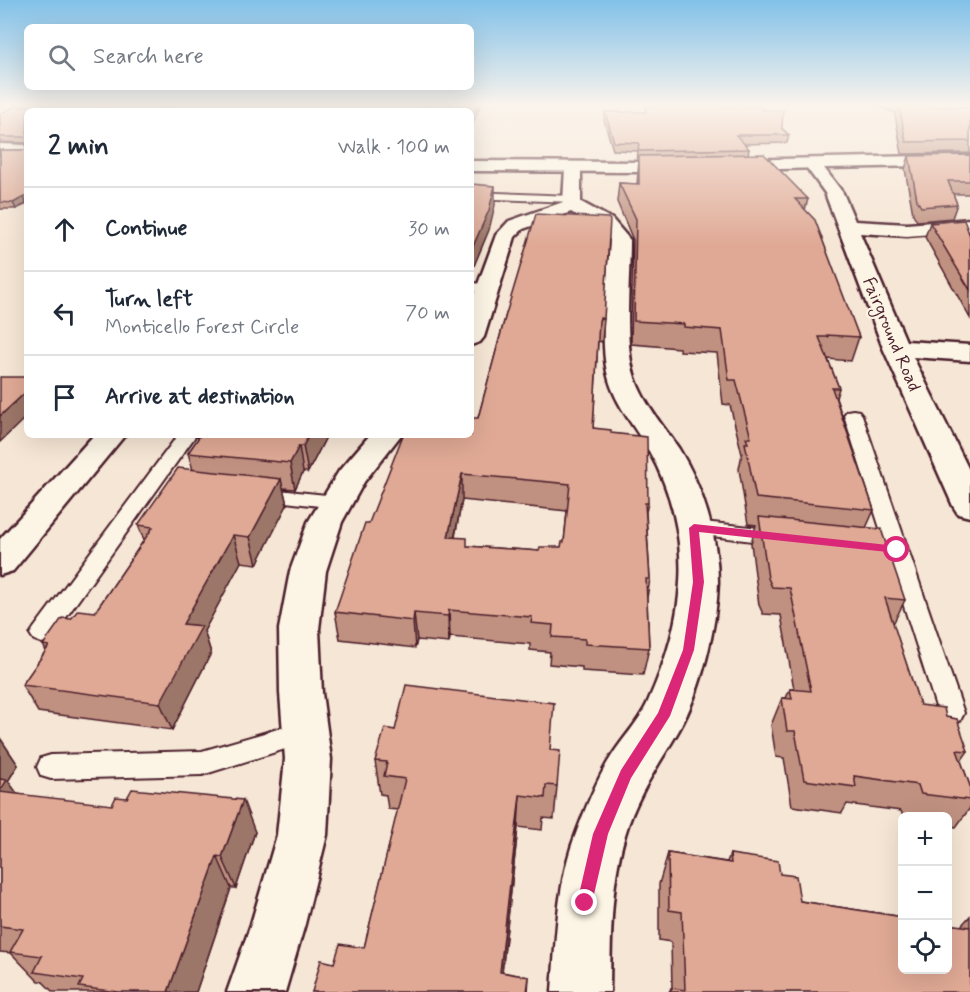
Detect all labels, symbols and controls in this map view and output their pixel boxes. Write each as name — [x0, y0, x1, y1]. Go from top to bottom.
search box — [24, 24, 474, 90]
icon: search — [45, 41, 78, 74]
text: Search here — [93, 43, 204, 71]
text: 2 min — [48, 130, 109, 164]
text: Walk · 100 m — [338, 134, 450, 161]
icon: ahead — [48, 213, 81, 246]
text: Continue — [105, 215, 187, 243]
text: 30 m — [408, 216, 450, 243]
street label: Fairground Road — [855, 274, 926, 396]
text: Turn left — [105, 286, 193, 314]
icon: left — [48, 297, 81, 330]
text: 70 m — [405, 300, 450, 327]
text: Monticello Forest Circle — [105, 314, 299, 341]
icon: arrive — [48, 381, 81, 414]
text: Arrive at destination — [105, 383, 295, 411]
route start — [883, 536, 909, 562]
map controls — [898, 812, 952, 974]
button: + — [898, 812, 952, 866]
button: − — [898, 866, 952, 920]
route end — [571, 889, 597, 915]
button: locate — [898, 920, 952, 974]

